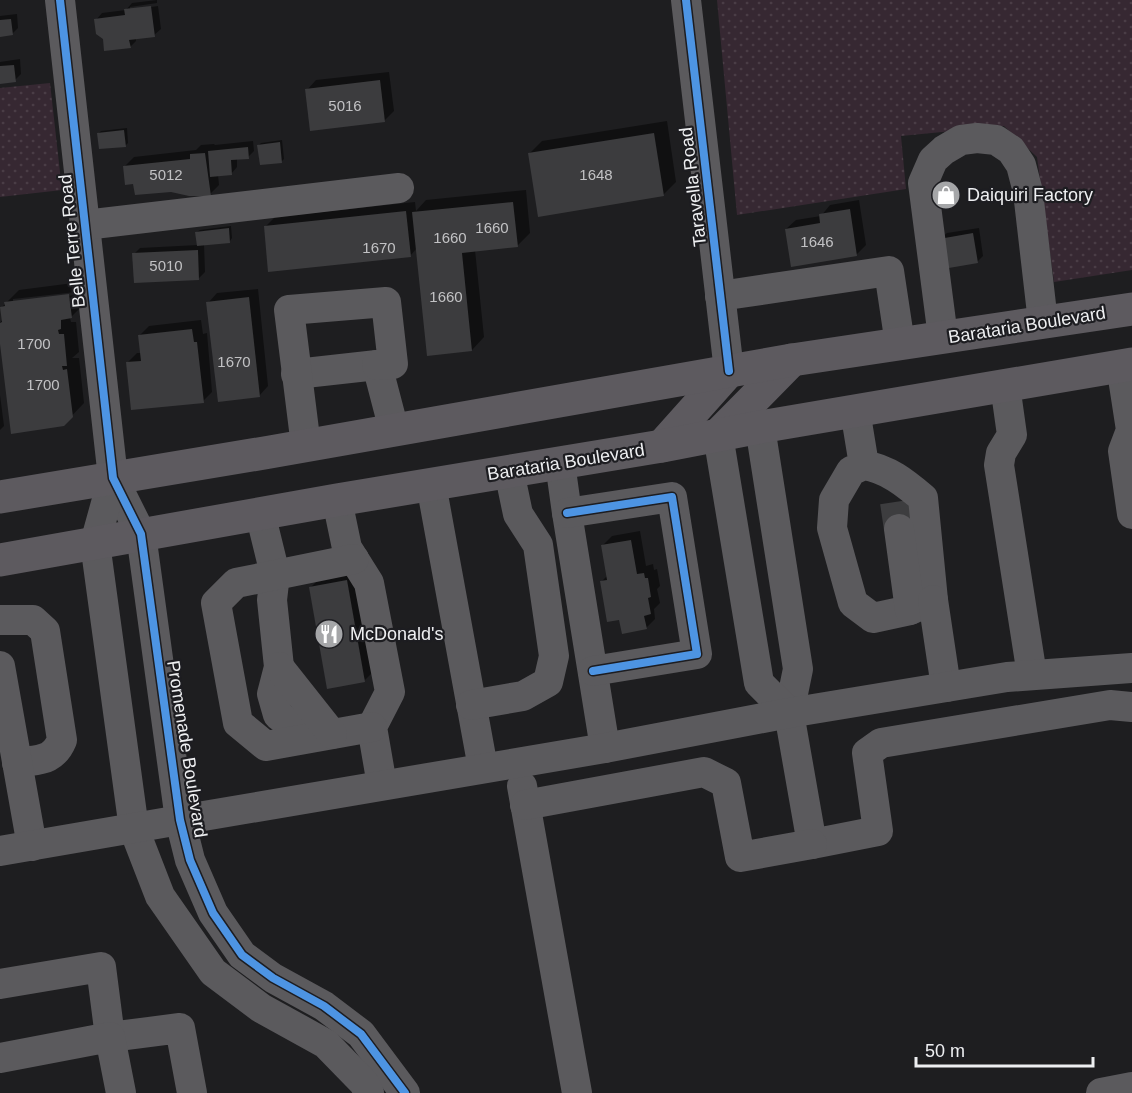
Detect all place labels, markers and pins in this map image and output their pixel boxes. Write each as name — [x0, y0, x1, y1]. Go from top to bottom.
shop icon: Daiquiri Factory — [930, 179, 962, 211]
place label: Daiquiri Factory — [967, 185, 1093, 205]
restaurant icon: McDonald's — [313, 618, 345, 650]
place label: McDonald's — [350, 624, 443, 644]

